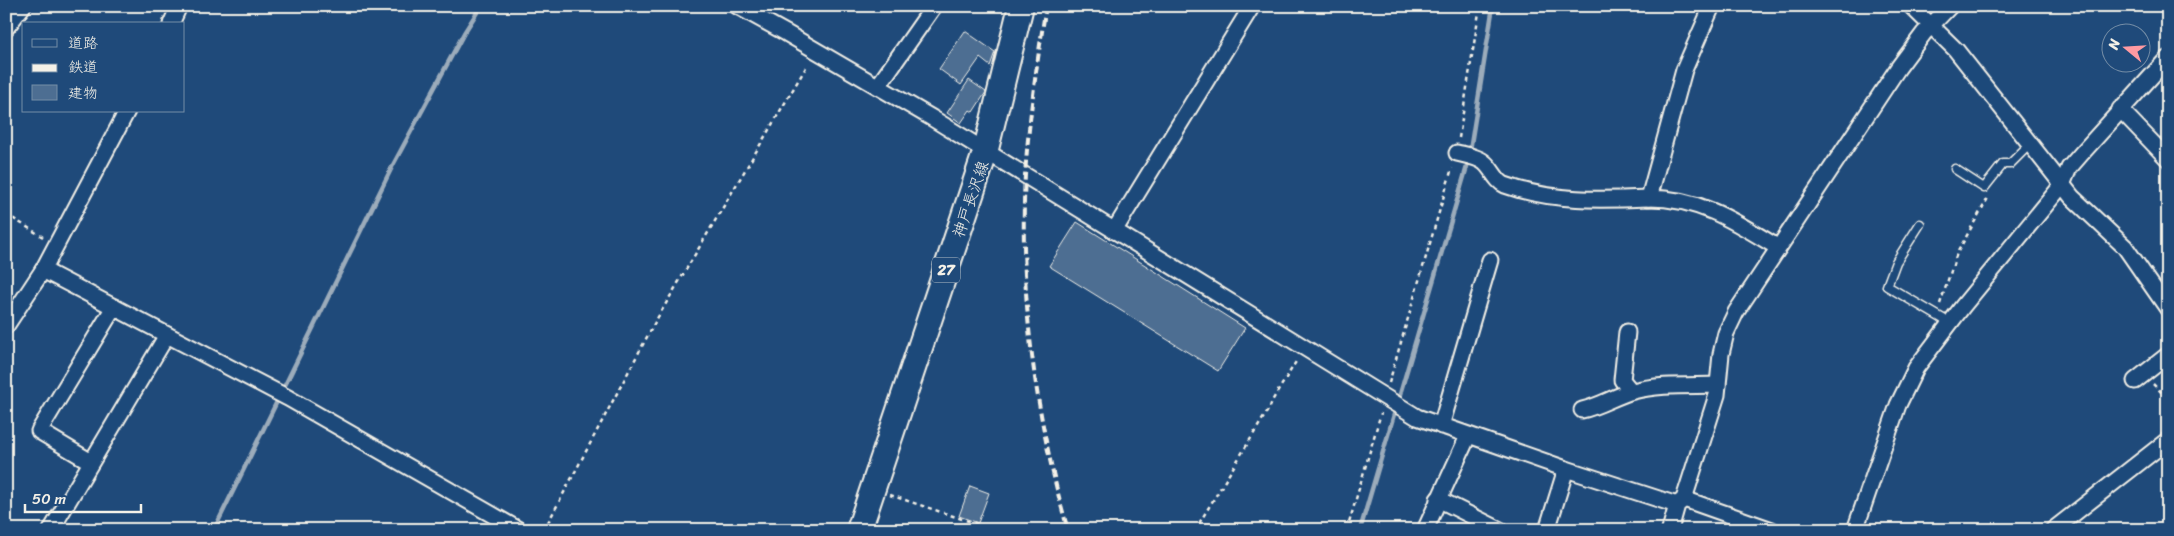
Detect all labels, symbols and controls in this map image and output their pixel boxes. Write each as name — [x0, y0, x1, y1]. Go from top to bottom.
legend — [22, 22, 185, 112]
north arrow — [2102, 22, 2152, 72]
text: 道路 — [68, 30, 98, 56]
text: N — [2100, 35, 2128, 54]
text: 鉄道 — [68, 54, 98, 80]
text: 建物 — [68, 80, 98, 106]
street label: 神戸長沢線 — [944, 157, 997, 242]
road number: 27 — [932, 258, 960, 282]
scale bar — [25, 481, 141, 513]
text: 50 m — [32, 486, 67, 512]

